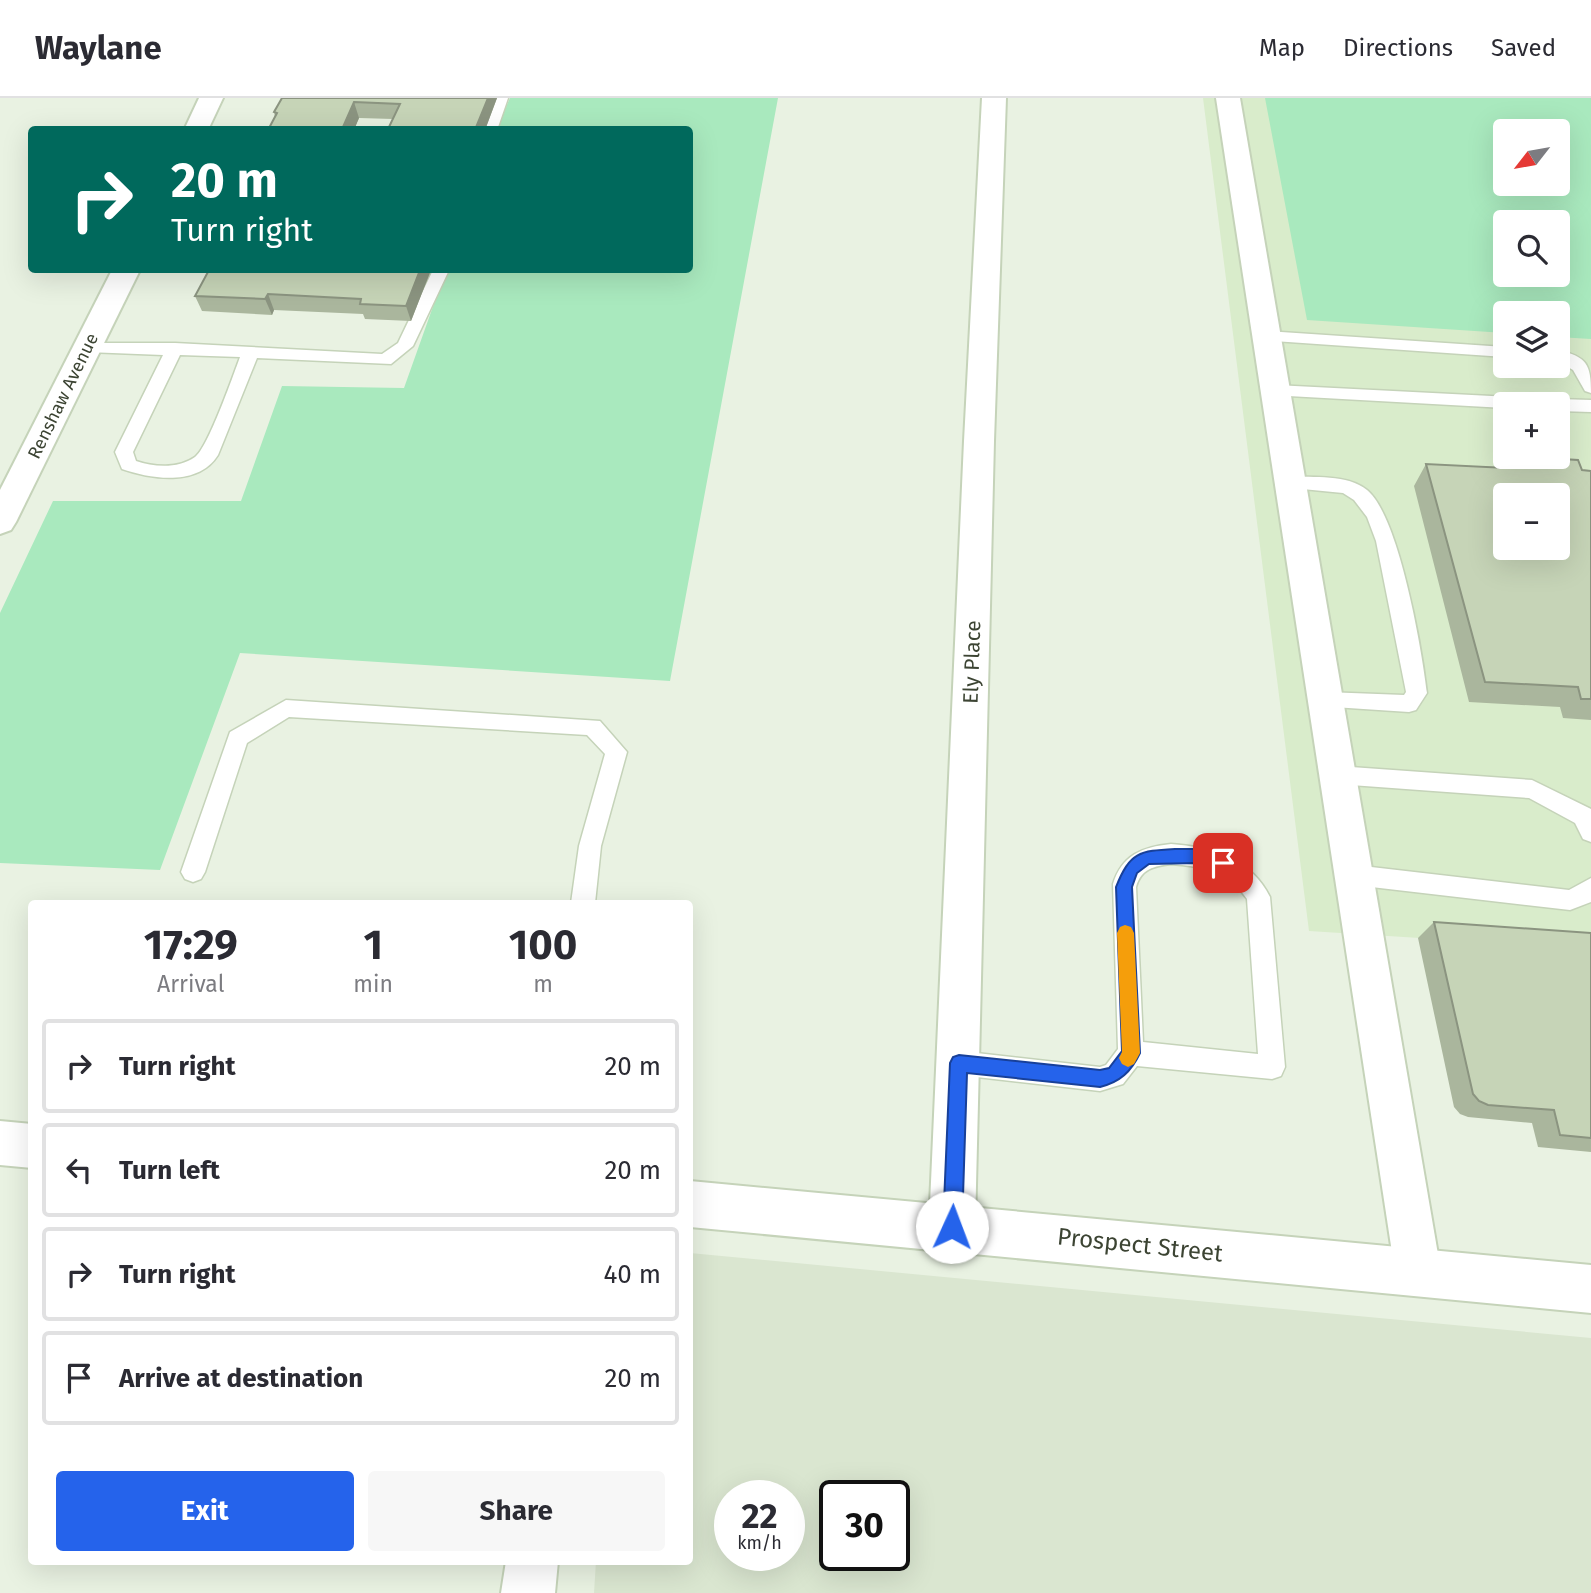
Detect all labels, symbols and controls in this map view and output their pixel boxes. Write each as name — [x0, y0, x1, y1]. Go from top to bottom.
text: Waylane — [35, 28, 162, 68]
text: Map — [1259, 34, 1305, 62]
text: Directions — [1343, 34, 1453, 62]
text: Saved — [1491, 34, 1556, 62]
north arrow — [1493, 119, 1570, 196]
map controls — [1493, 119, 1570, 560]
text: 20 m — [171, 151, 278, 210]
icon: right — [56, 154, 147, 245]
button: search — [1493, 210, 1570, 287]
text: Turn right — [171, 211, 313, 249]
button: layers — [1493, 301, 1570, 378]
street label: Renshaw Avenue — [23, 330, 103, 462]
button: + — [1493, 392, 1570, 469]
button: − — [1493, 483, 1570, 560]
street label: Ely Place — [958, 620, 986, 704]
pin — [1193, 833, 1253, 893]
icon: arrive — [1204, 844, 1242, 882]
text: 17:29 — [144, 920, 238, 970]
text: 1 — [363, 920, 383, 970]
text: 100 — [509, 920, 577, 970]
text: Arrival — [157, 970, 224, 998]
text: min — [353, 970, 393, 998]
text: m — [533, 970, 553, 998]
icon: right — [60, 1047, 98, 1085]
text: Turn right — [119, 1051, 236, 1082]
text: 20 m — [604, 1051, 661, 1082]
icon: left — [60, 1151, 98, 1189]
text: Turn left — [119, 1155, 220, 1186]
text: 20 m — [604, 1155, 661, 1186]
position arrow — [915, 1190, 989, 1264]
street label: Prospect Street — [1056, 1222, 1224, 1268]
icon: right — [60, 1255, 98, 1293]
text: Turn right — [119, 1259, 236, 1290]
text: 40 m — [603, 1259, 661, 1290]
icon: arrive — [60, 1359, 98, 1397]
text: Arrive at destination — [119, 1363, 363, 1394]
text: 20 m — [604, 1363, 661, 1394]
button: Exit — [56, 1471, 354, 1551]
button: Share — [368, 1471, 665, 1551]
speed limit sign: 30 — [819, 1480, 910, 1571]
text: 22 — [741, 1495, 778, 1537]
text: km/h — [737, 1532, 782, 1554]

